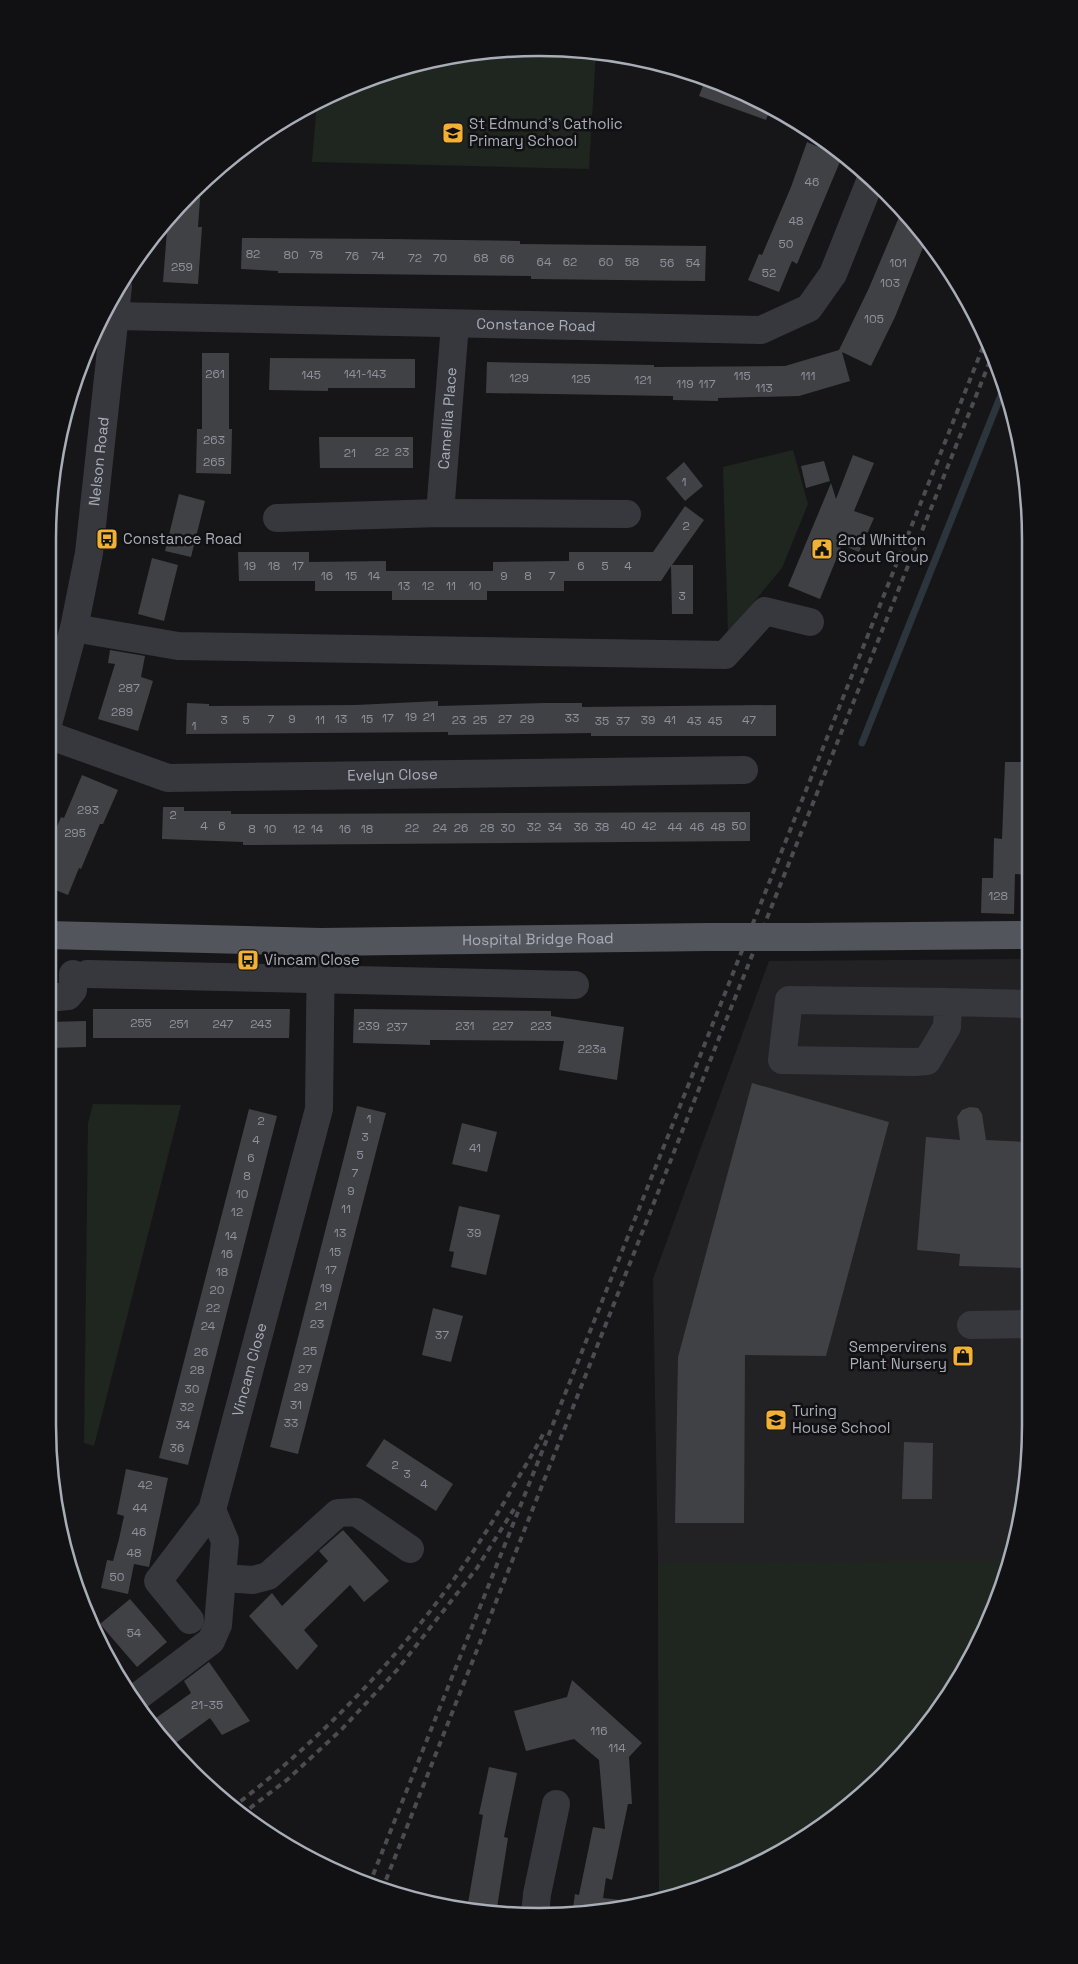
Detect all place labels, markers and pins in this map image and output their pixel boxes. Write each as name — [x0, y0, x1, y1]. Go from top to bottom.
place label: St Edmund's Catholic Primary School — [469, 114, 623, 150]
school or university icon: St Edmund's Catholic Primary School — [441, 121, 465, 145]
bus stop icon: Constance Road — [95, 527, 119, 551]
place label: Constance Road — [123, 529, 242, 548]
place label: 2nd Whitton Scout Group — [838, 530, 929, 566]
public building icon: 2nd Whitton Scout Group — [810, 537, 834, 561]
bus stop icon: Vincam Close — [236, 948, 260, 972]
place label: Vincam Close — [264, 950, 360, 969]
place label: Sempervirens Plant Nursery — [849, 1337, 947, 1373]
shop icon: Sempervirens Plant Nursery — [951, 1344, 975, 1368]
place label: Turing House School — [792, 1401, 891, 1437]
school or university icon: Turing House School — [764, 1408, 788, 1432]

